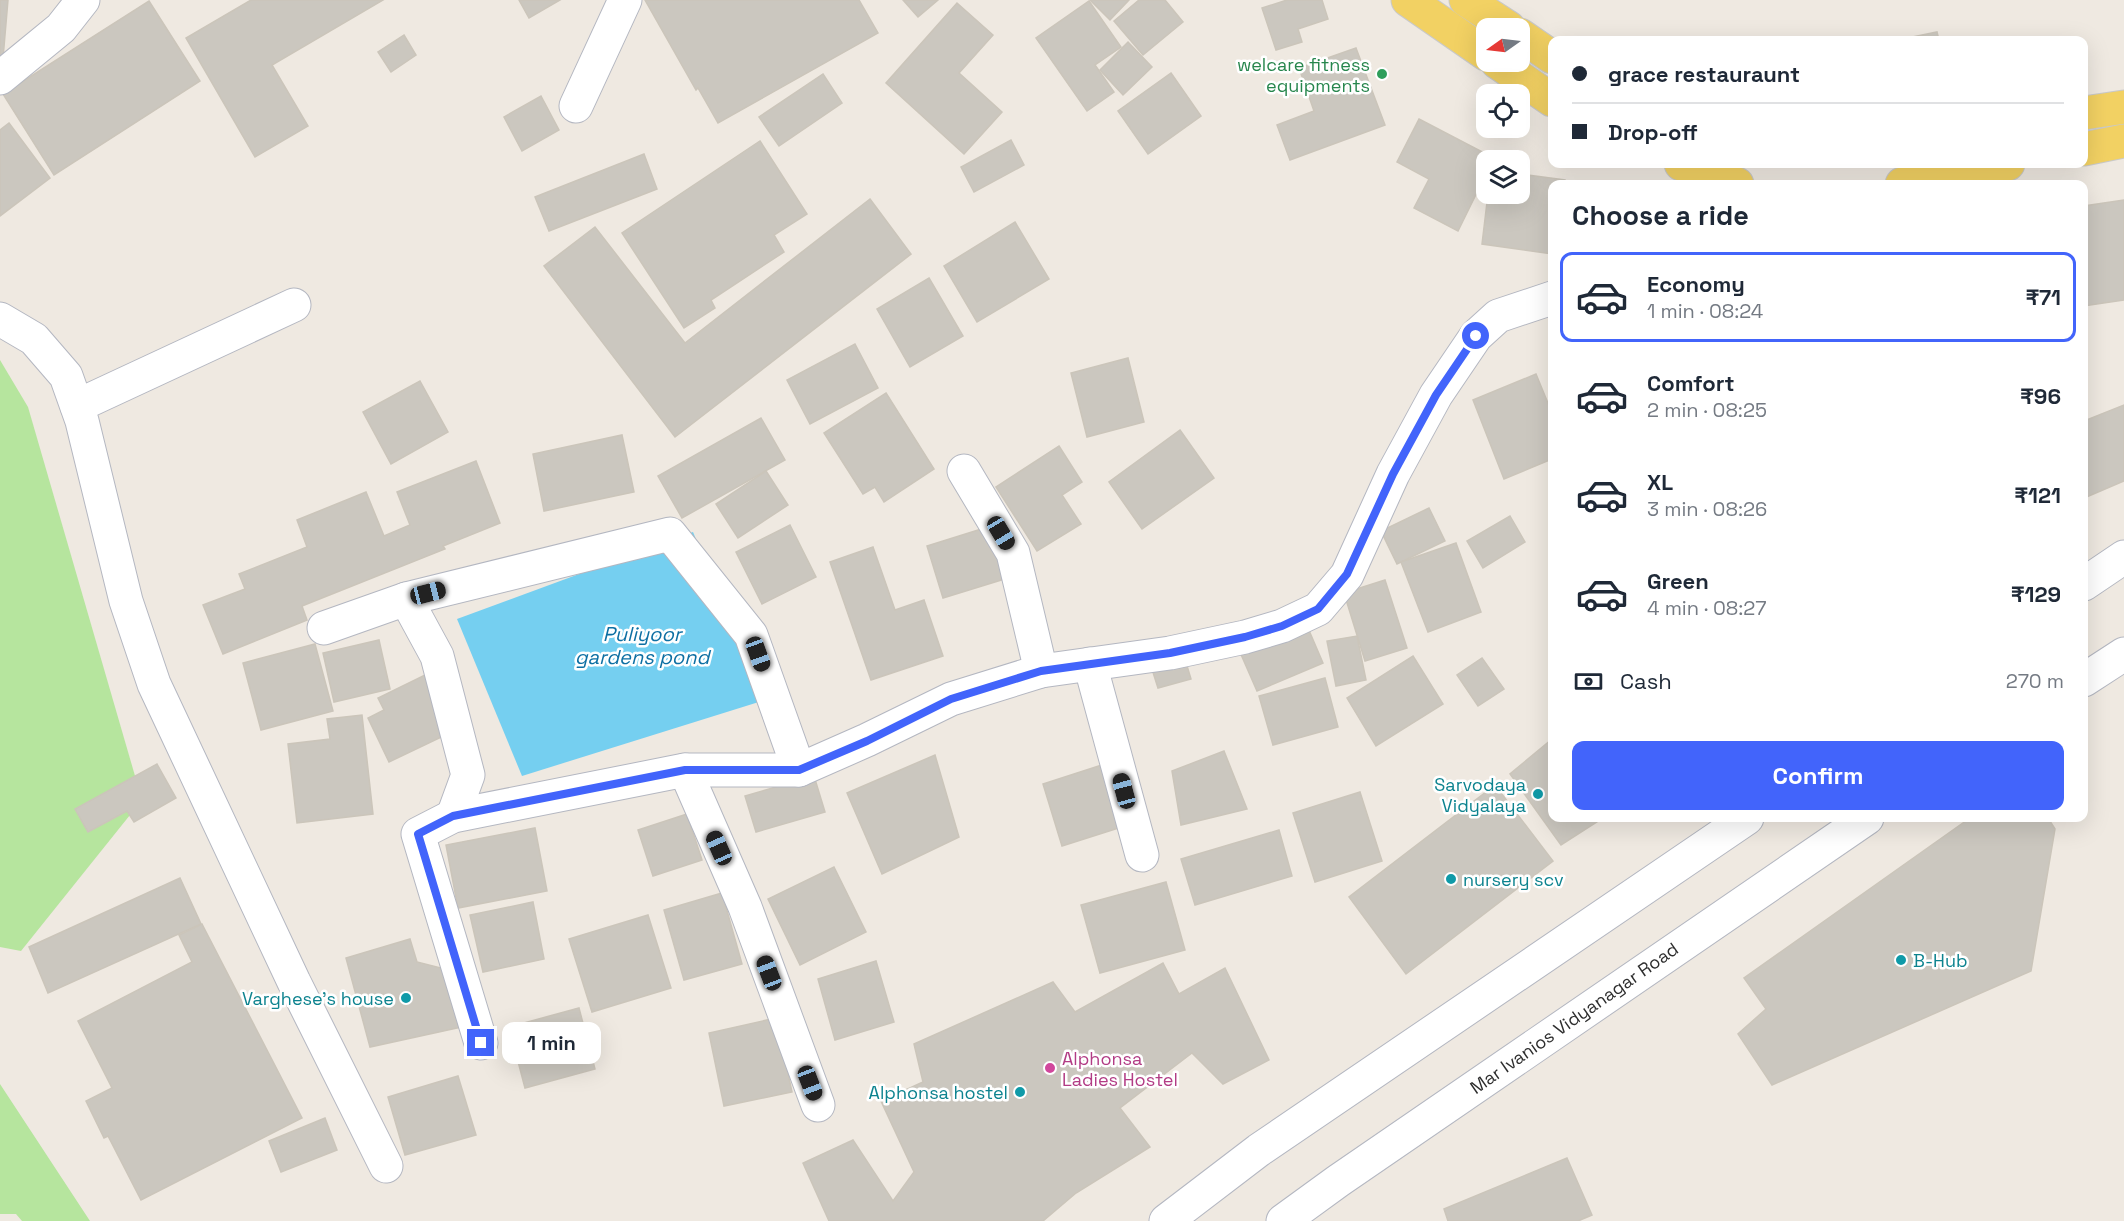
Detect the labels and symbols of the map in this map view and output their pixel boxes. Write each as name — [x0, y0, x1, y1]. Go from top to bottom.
north arrow — [1476, 18, 1530, 72]
place label: welcare fitness equipments — [1237, 53, 1370, 97]
marker: welcare fitness equipments — [1375, 67, 1389, 81]
route start — [1462, 322, 1489, 349]
car — [984, 513, 1018, 553]
car — [408, 580, 448, 606]
water label: Puliyoor gardens pond — [575, 621, 711, 670]
car — [743, 634, 773, 674]
car — [1111, 771, 1137, 811]
place label: Sarvodaya Vidyalaya — [1434, 773, 1526, 817]
marker: Sarvodaya Vidyalaya — [1531, 787, 1545, 801]
car — [703, 828, 735, 868]
place label: nursery scv — [1463, 868, 1564, 891]
marker: nursery scv — [1444, 872, 1458, 886]
street label: Mar Ivanios Vidyanagar Road — [1465, 937, 1683, 1099]
place label: B-Hub — [1913, 949, 1968, 972]
car — [754, 953, 784, 993]
marker: B-Hub — [1894, 953, 1908, 967]
place label: Varghese's house — [242, 987, 394, 1010]
marker: Varghese's house — [399, 991, 413, 1005]
callout: 1 min — [502, 1022, 601, 1064]
route end — [467, 1029, 494, 1056]
place label: Alphonsa Ladies Hostel — [1062, 1047, 1178, 1091]
marker: Alphonsa Ladies Hostel — [1043, 1061, 1057, 1075]
car — [795, 1063, 825, 1103]
place label: Alphonsa hostel — [869, 1081, 1008, 1104]
marker: Alphonsa hostel — [1013, 1085, 1027, 1099]

